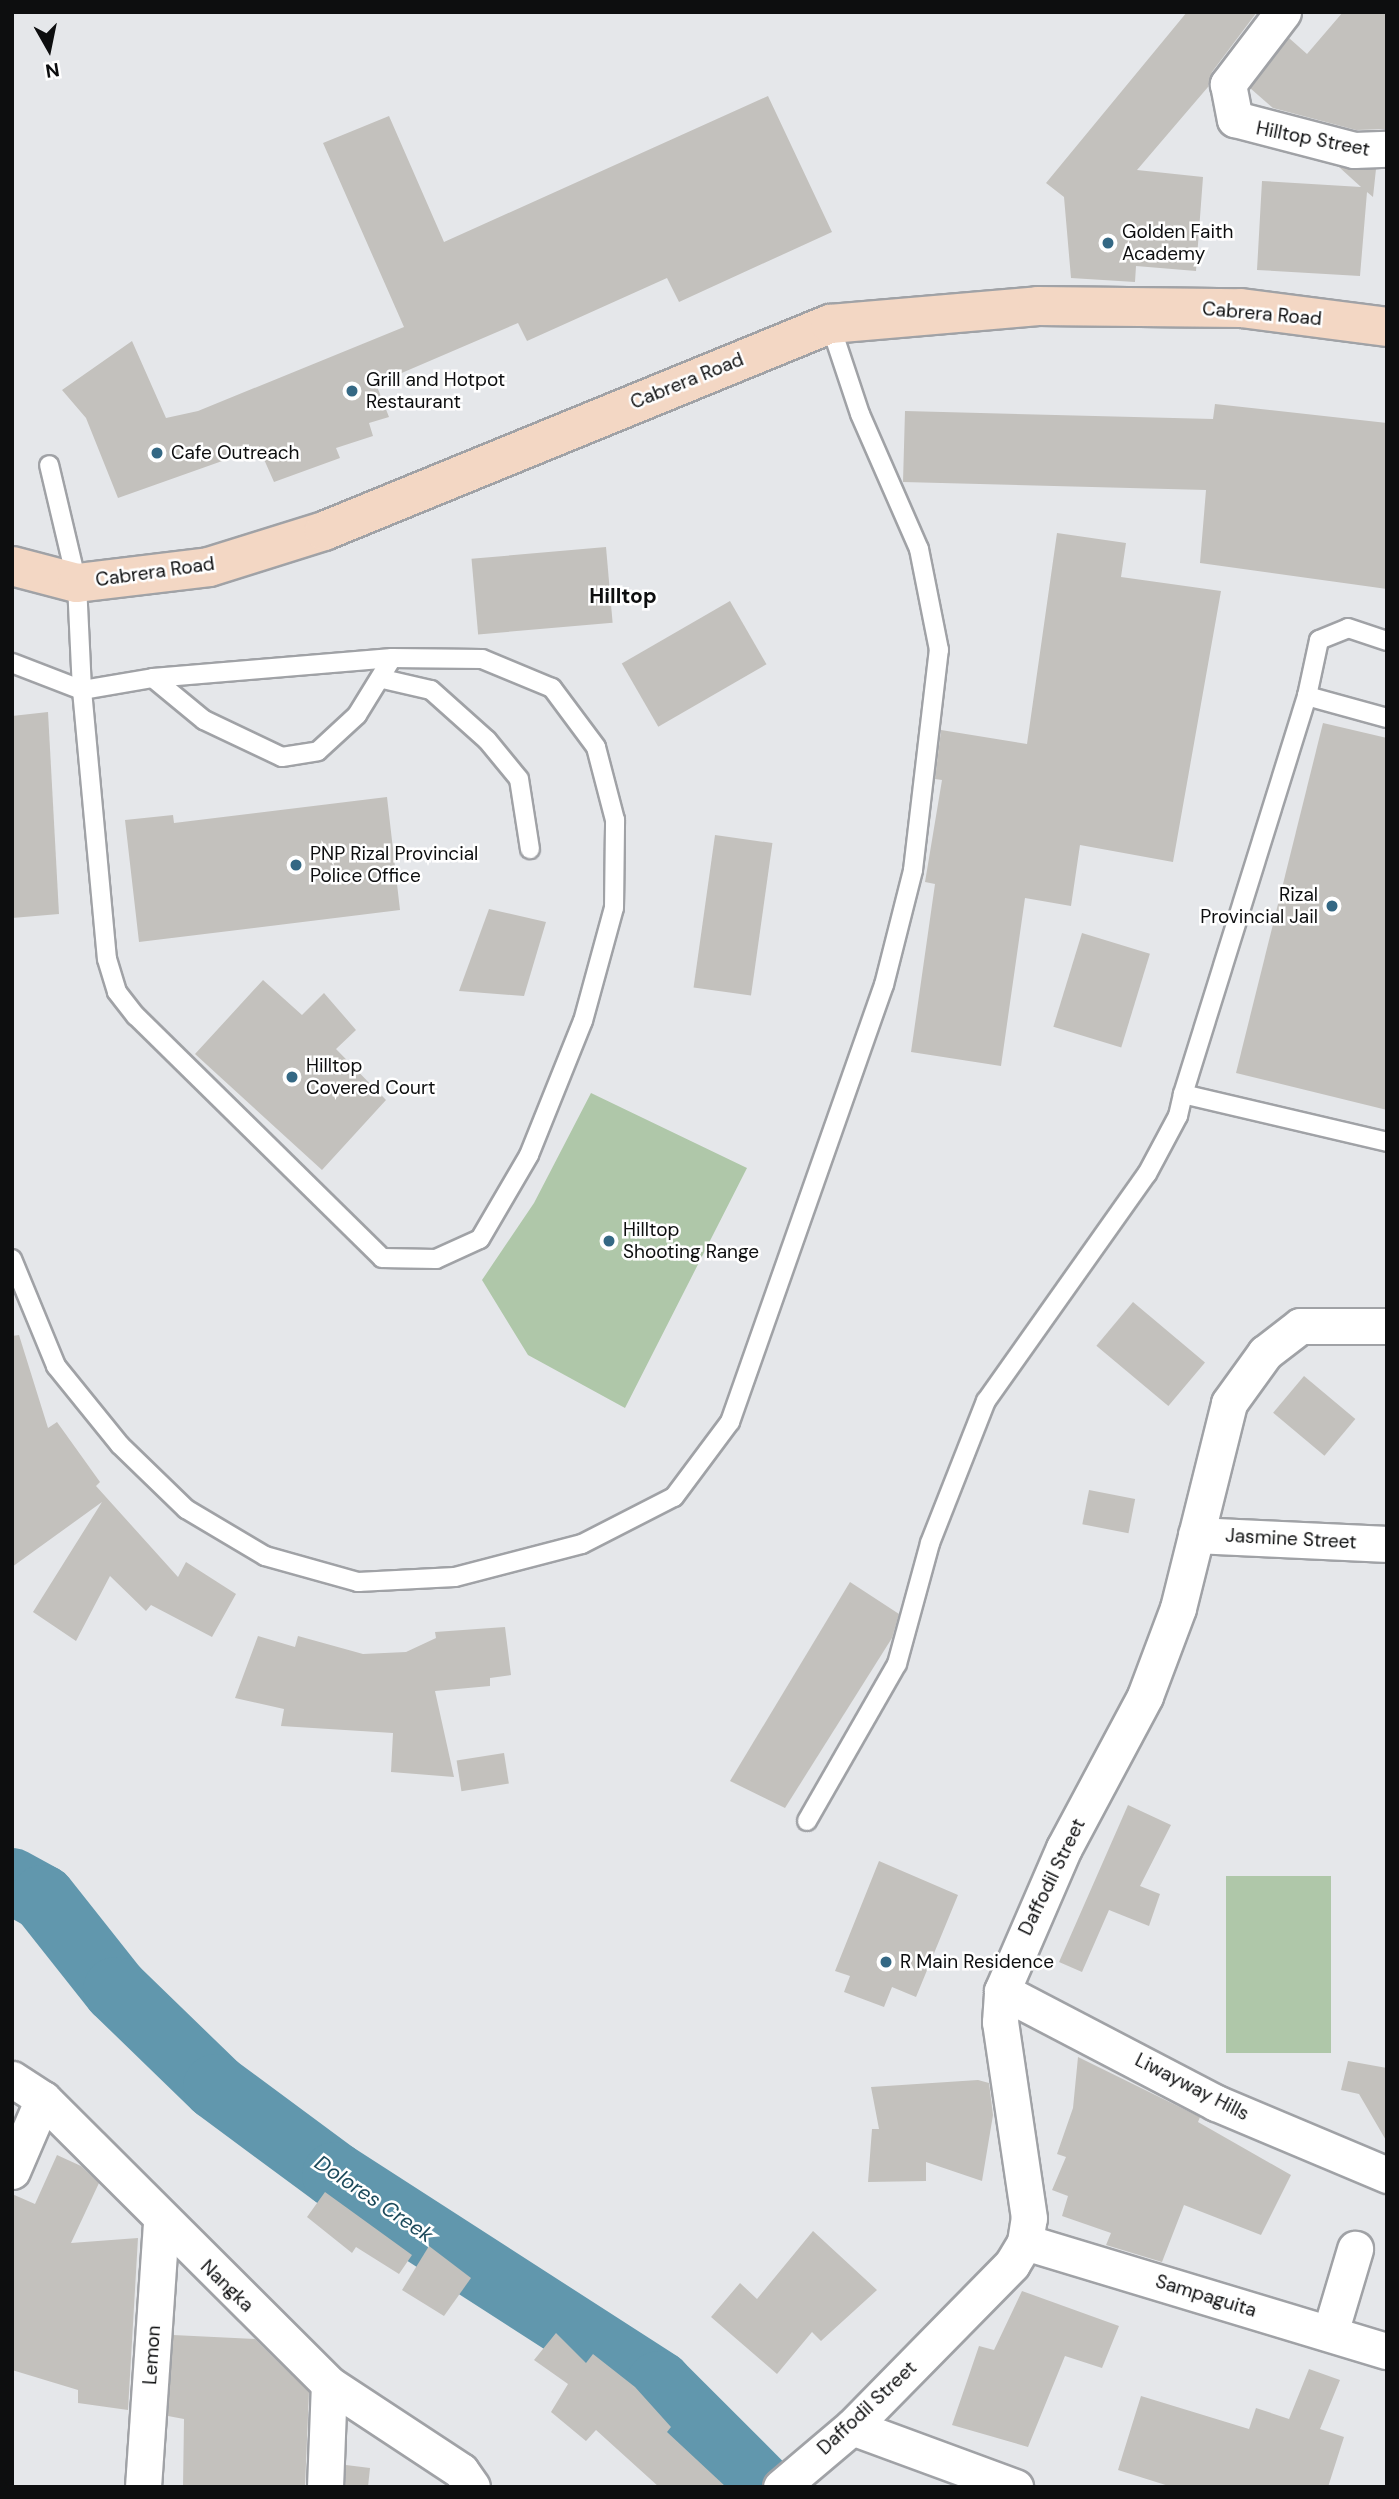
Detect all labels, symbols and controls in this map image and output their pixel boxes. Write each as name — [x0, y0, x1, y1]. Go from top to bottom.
north arrow — [14, 14, 84, 84]
text: N — [44, 57, 61, 84]
street label: Hilltop Street — [1254, 117, 1372, 161]
place label: Golden Faith Academy — [1122, 221, 1233, 265]
marker: Golden Faith Academy — [1100, 235, 1116, 251]
street label: Cabrera Road — [1201, 297, 1323, 331]
street label: Cabrera Road — [627, 348, 747, 414]
place label: Grill and Hotpot Restaurant — [366, 369, 505, 413]
marker: Grill and Hotpot Restaurant — [344, 383, 360, 399]
place label: Cafe Outreach — [171, 442, 300, 464]
marker: Cafe Outreach — [149, 445, 165, 461]
street label: Cabrera Road — [94, 552, 216, 592]
district label: Hilltop — [589, 583, 657, 609]
place label: PNP Rizal Provincial Police Office — [310, 843, 478, 887]
marker: PNP Rizal Provincial Police Office — [288, 857, 304, 873]
place label: Rizal Provincial Jail — [1200, 884, 1318, 928]
marker: Rizal Provincial Jail — [1324, 898, 1340, 914]
place label: Hilltop Covered Court — [306, 1055, 435, 1099]
marker: Hilltop Covered Court — [284, 1069, 300, 1085]
place label: Hilltop Shooting Range — [623, 1219, 759, 1263]
marker: Hilltop Shooting Range — [601, 1233, 617, 1249]
street label: Jasmine Street — [1225, 1524, 1357, 1554]
street label: Daffodil Street — [1014, 1815, 1090, 1939]
place label: R Main Residence — [900, 1951, 1054, 1973]
marker: R Main Residence — [878, 1954, 894, 1970]
street label: Liwayway Hills — [1131, 2049, 1253, 2125]
water label: Dolores Creek — [310, 2150, 438, 2248]
street label: Nangka — [196, 2255, 258, 2317]
street label: Sampaguita — [1153, 2270, 1259, 2322]
street label: Lemon — [139, 2325, 165, 2385]
street label: Daffodil Street — [813, 2356, 921, 2460]

